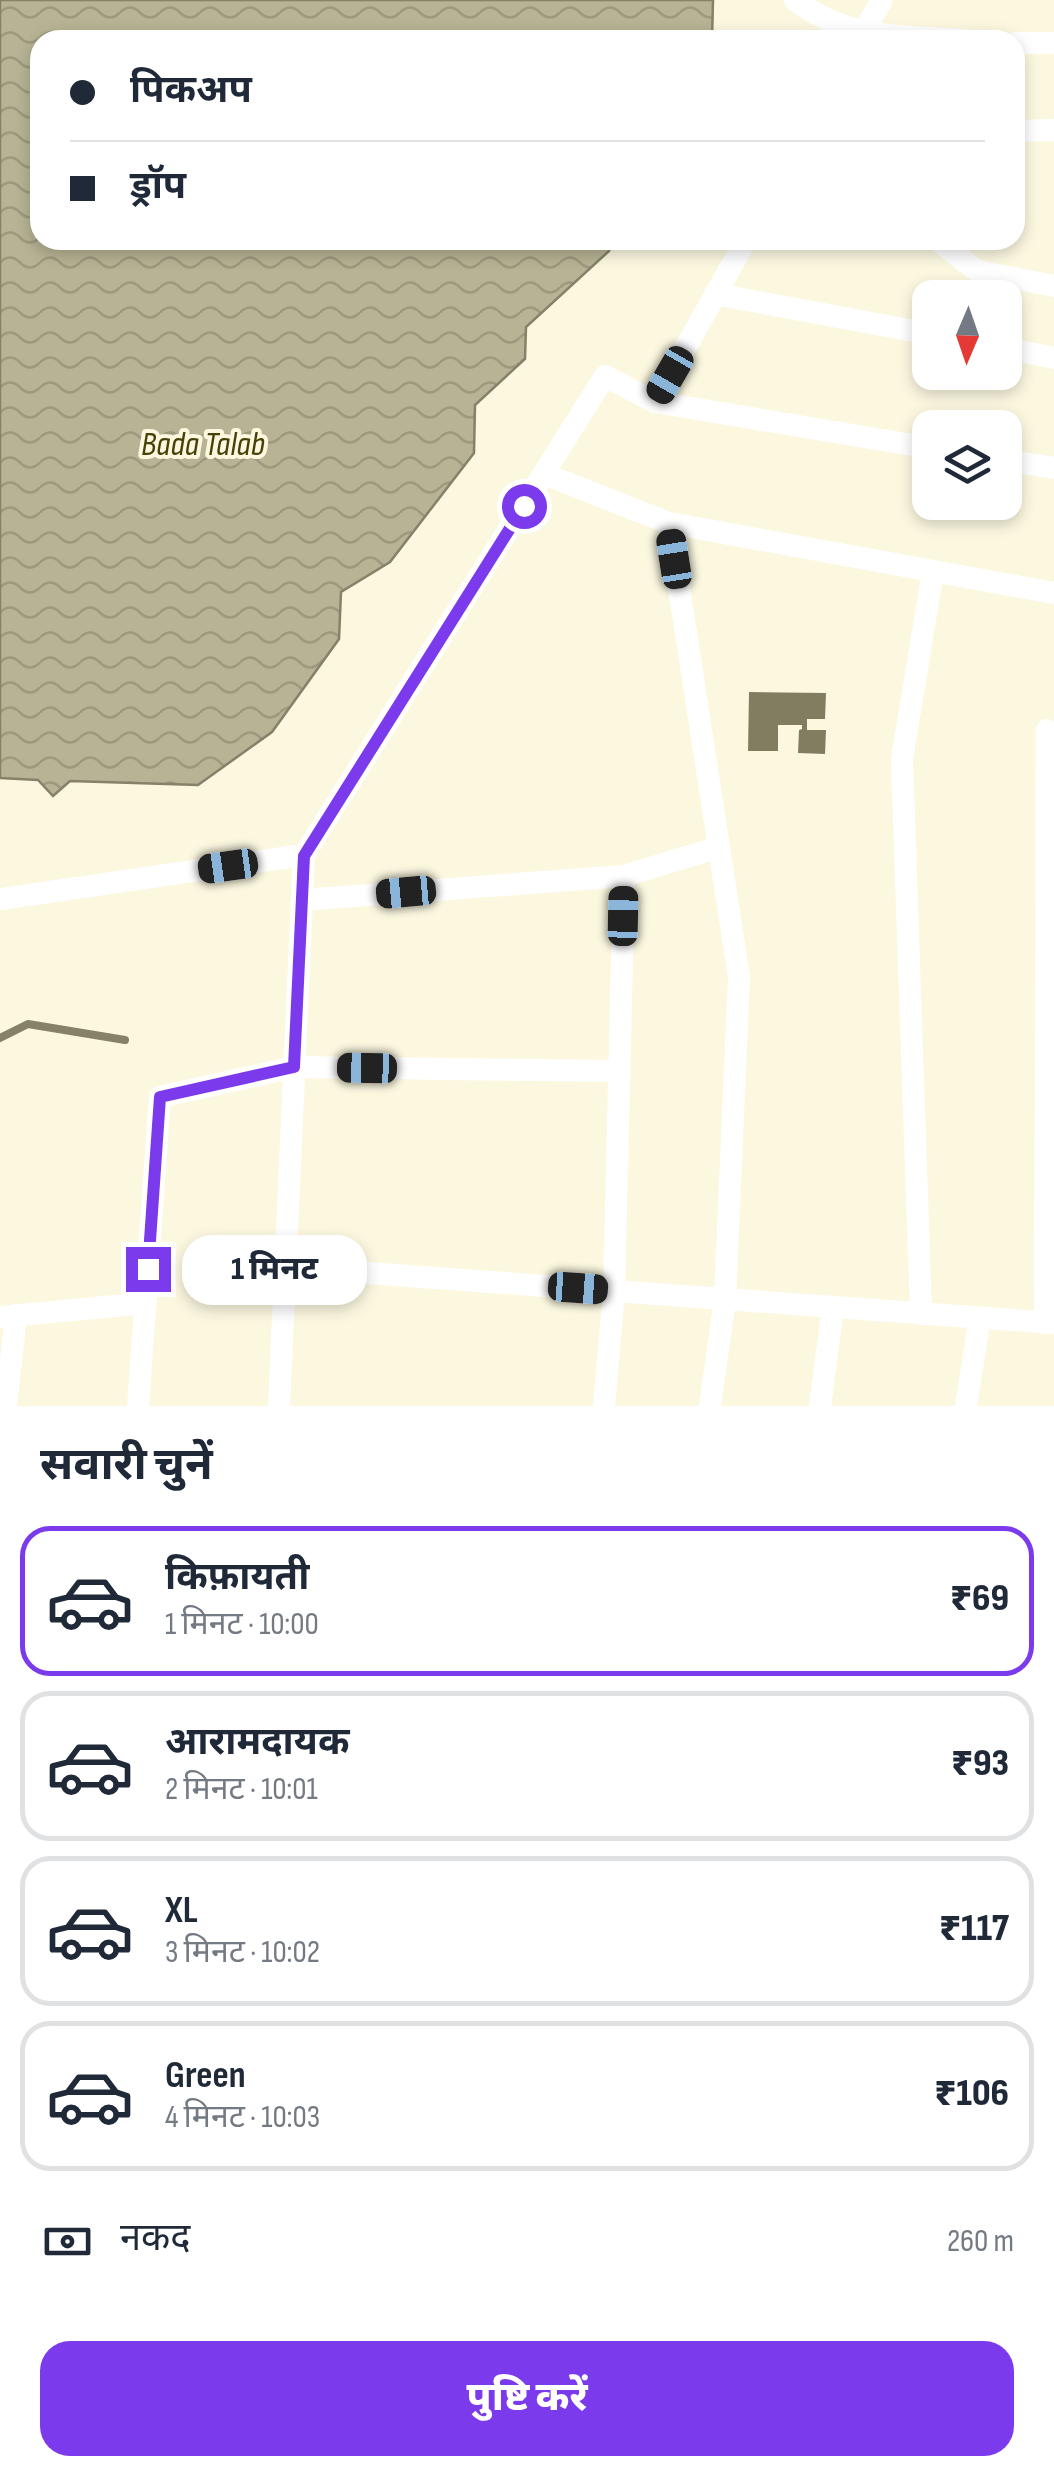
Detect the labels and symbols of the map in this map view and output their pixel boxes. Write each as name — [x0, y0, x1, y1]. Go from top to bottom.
north arrow — [912, 280, 1022, 390]
car — [642, 342, 698, 408]
water label: Bada Talab — [141, 423, 265, 466]
route start — [502, 484, 547, 529]
car — [654, 527, 694, 591]
car — [196, 847, 260, 885]
car — [375, 874, 437, 910]
car — [607, 886, 639, 946]
car — [337, 1052, 397, 1084]
callout: 1 मिनट — [183, 1234, 368, 1304]
route end — [126, 1247, 171, 1292]
car — [547, 1271, 609, 1305]

